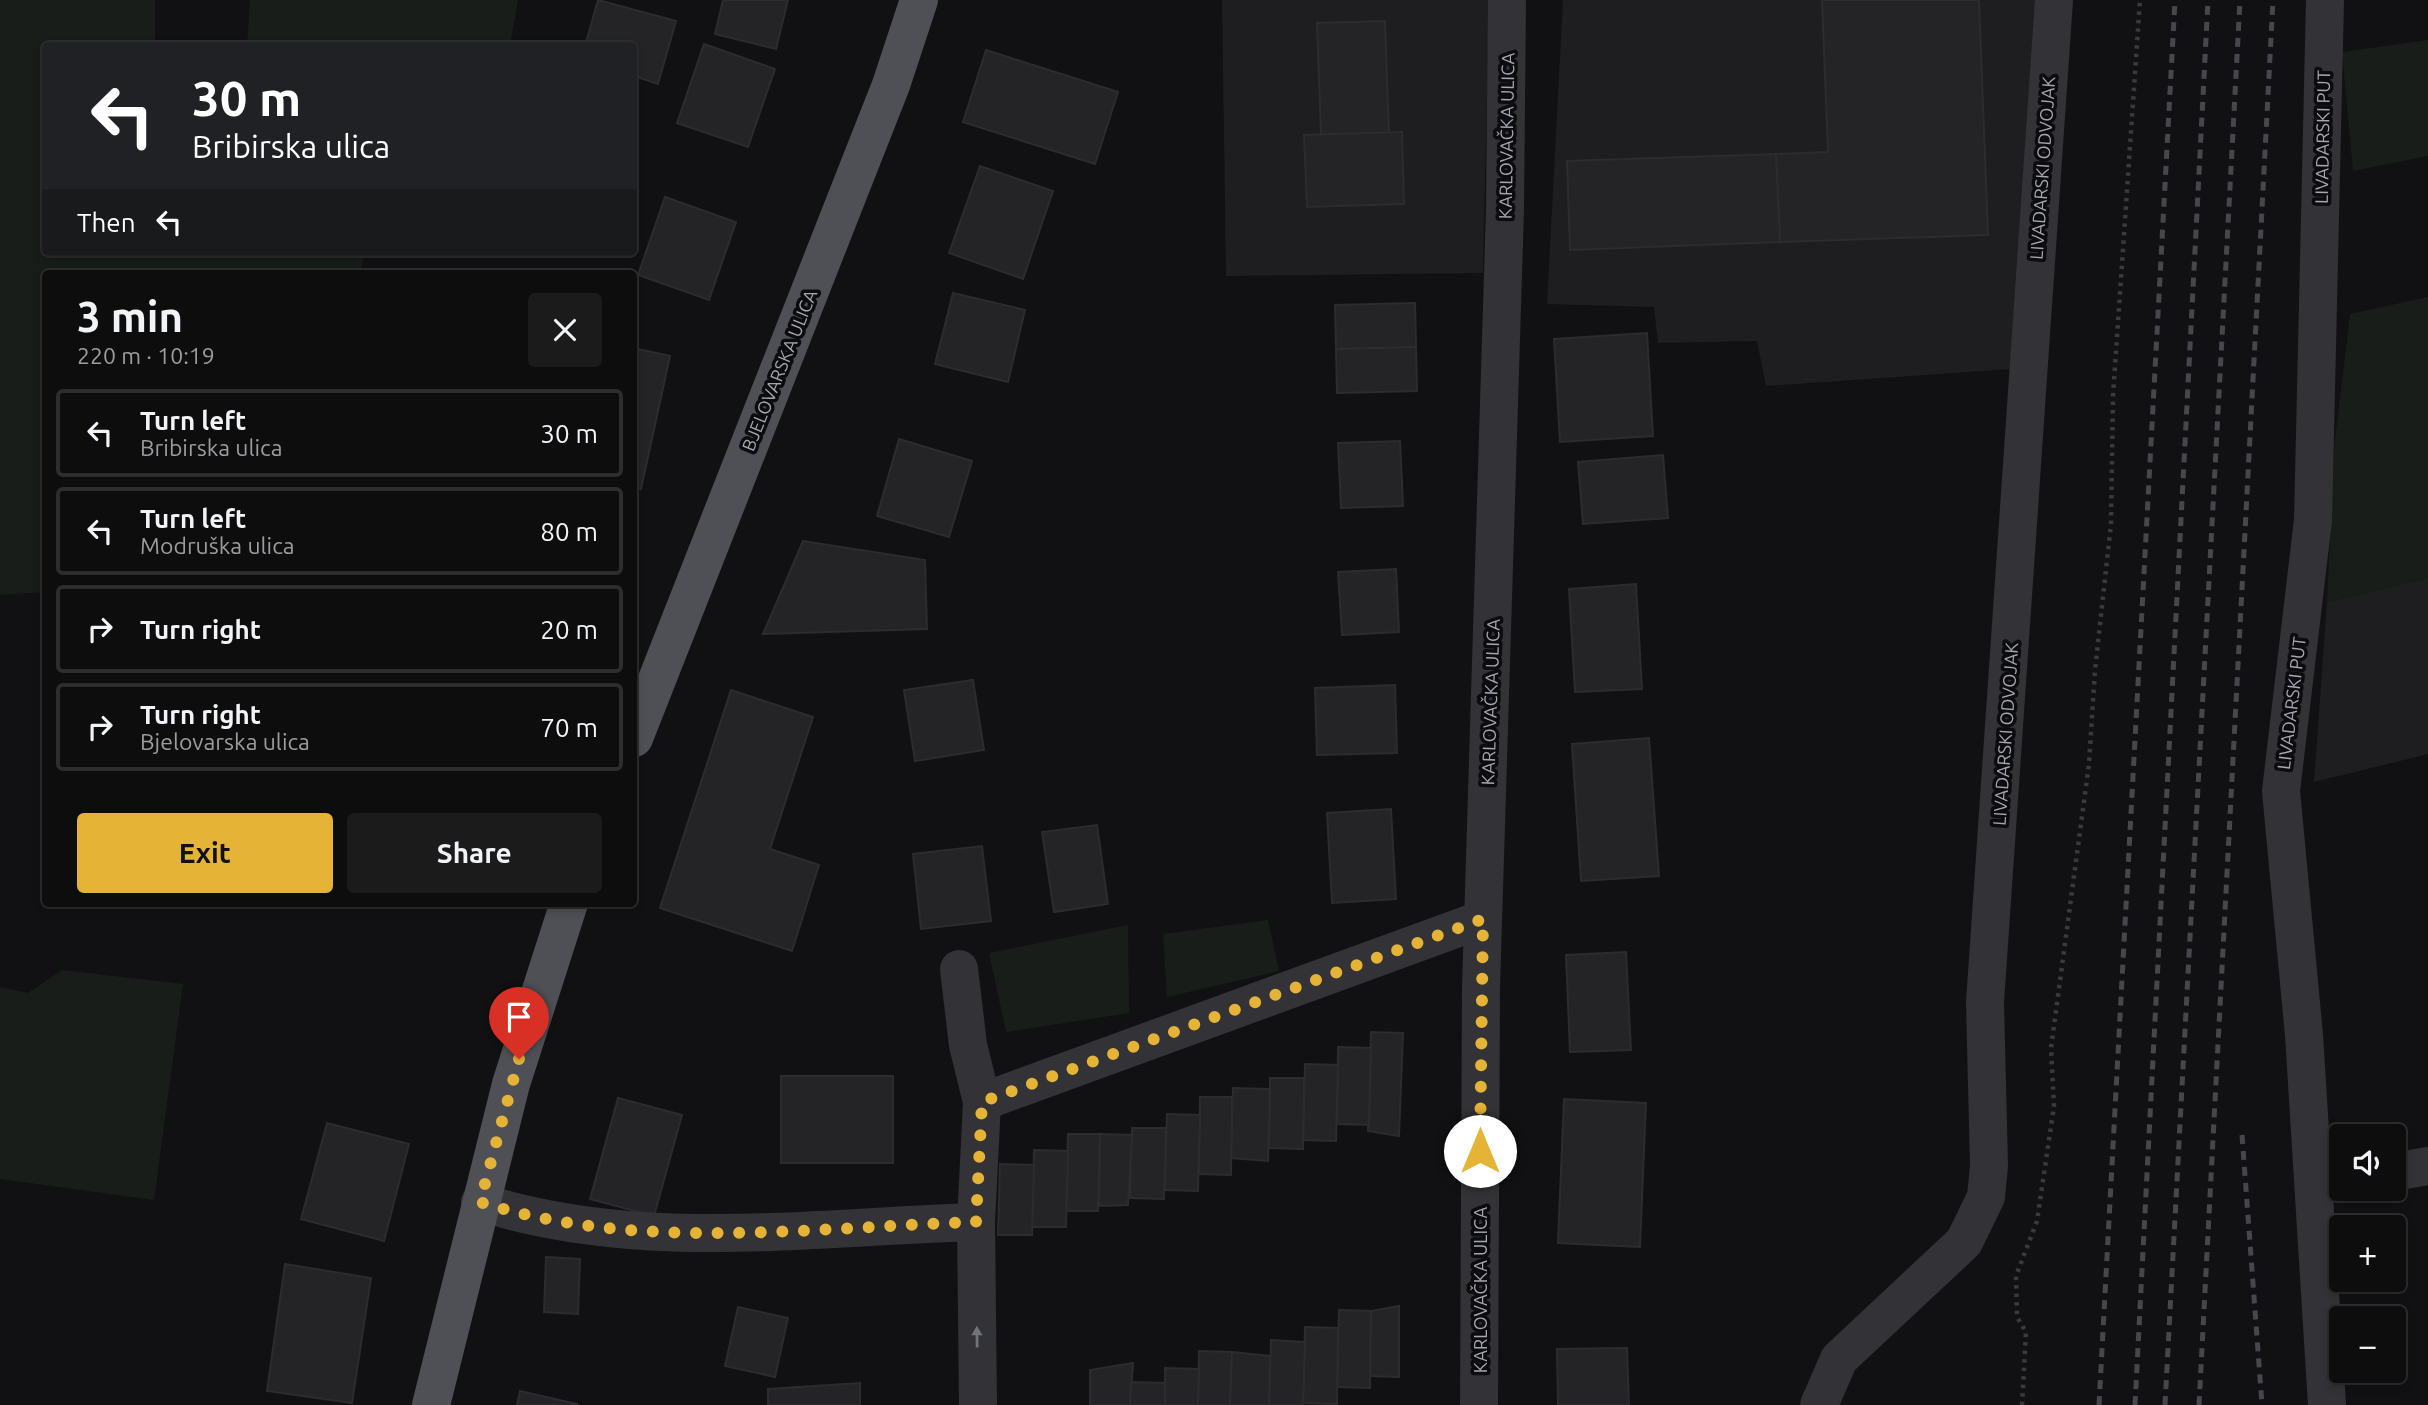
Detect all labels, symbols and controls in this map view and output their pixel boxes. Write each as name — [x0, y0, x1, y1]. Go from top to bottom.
street label: KARLOVAČKA ULICA — [1494, 52, 1517, 219]
icon: left — [77, 70, 168, 161]
text: 30 m — [192, 70, 301, 125]
street label: LIVADARSKI PUT — [2311, 70, 2333, 204]
street label: LIVADARSKI ODVOJAK — [2026, 76, 2058, 260]
text: Bribirska ulica — [192, 128, 390, 164]
icon: left — [150, 203, 188, 241]
text: Then — [77, 208, 136, 237]
street label: BJELOVARSKA ULICA — [737, 286, 821, 454]
text: 3 min — [77, 293, 183, 340]
button: close — [528, 293, 602, 367]
text: 220 m · 10:19 — [77, 343, 215, 368]
text: Turn left — [140, 406, 246, 435]
icon: left — [81, 414, 119, 452]
text: 30 m — [540, 419, 598, 448]
text: Bribirska ulica — [140, 435, 283, 460]
text: Turn left — [140, 504, 246, 533]
icon: left — [81, 512, 119, 550]
text: 80 m — [540, 517, 598, 546]
text: Modruška ulica — [140, 533, 295, 558]
icon: right — [81, 610, 119, 648]
text: Turn right — [140, 615, 261, 644]
text: 20 m — [540, 615, 598, 644]
street label: KARLOVAČKA ULICA — [1476, 618, 1503, 786]
street label: LIVADARSKI PUT — [2273, 635, 2309, 771]
street label: LIVADARSKI ODVOJAK — [1989, 642, 2021, 826]
text: Turn right — [140, 700, 261, 729]
icon: right — [81, 708, 119, 746]
text: 70 m — [540, 713, 598, 742]
text: Bjelovarska ulica — [140, 729, 310, 754]
button: Exit — [77, 813, 333, 893]
button: Share — [347, 813, 602, 893]
pin — [489, 987, 549, 1059]
icon: arrive — [500, 998, 538, 1036]
position arrow — [1443, 1114, 1517, 1188]
map controls — [2329, 1124, 2406, 1383]
button: sound — [2329, 1124, 2406, 1201]
street label: KARLOVAČKA ULICA — [1469, 1206, 1490, 1373]
button: + — [2329, 1215, 2406, 1292]
button: − — [2329, 1306, 2406, 1383]
one-way arrow — [971, 1326, 983, 1348]

